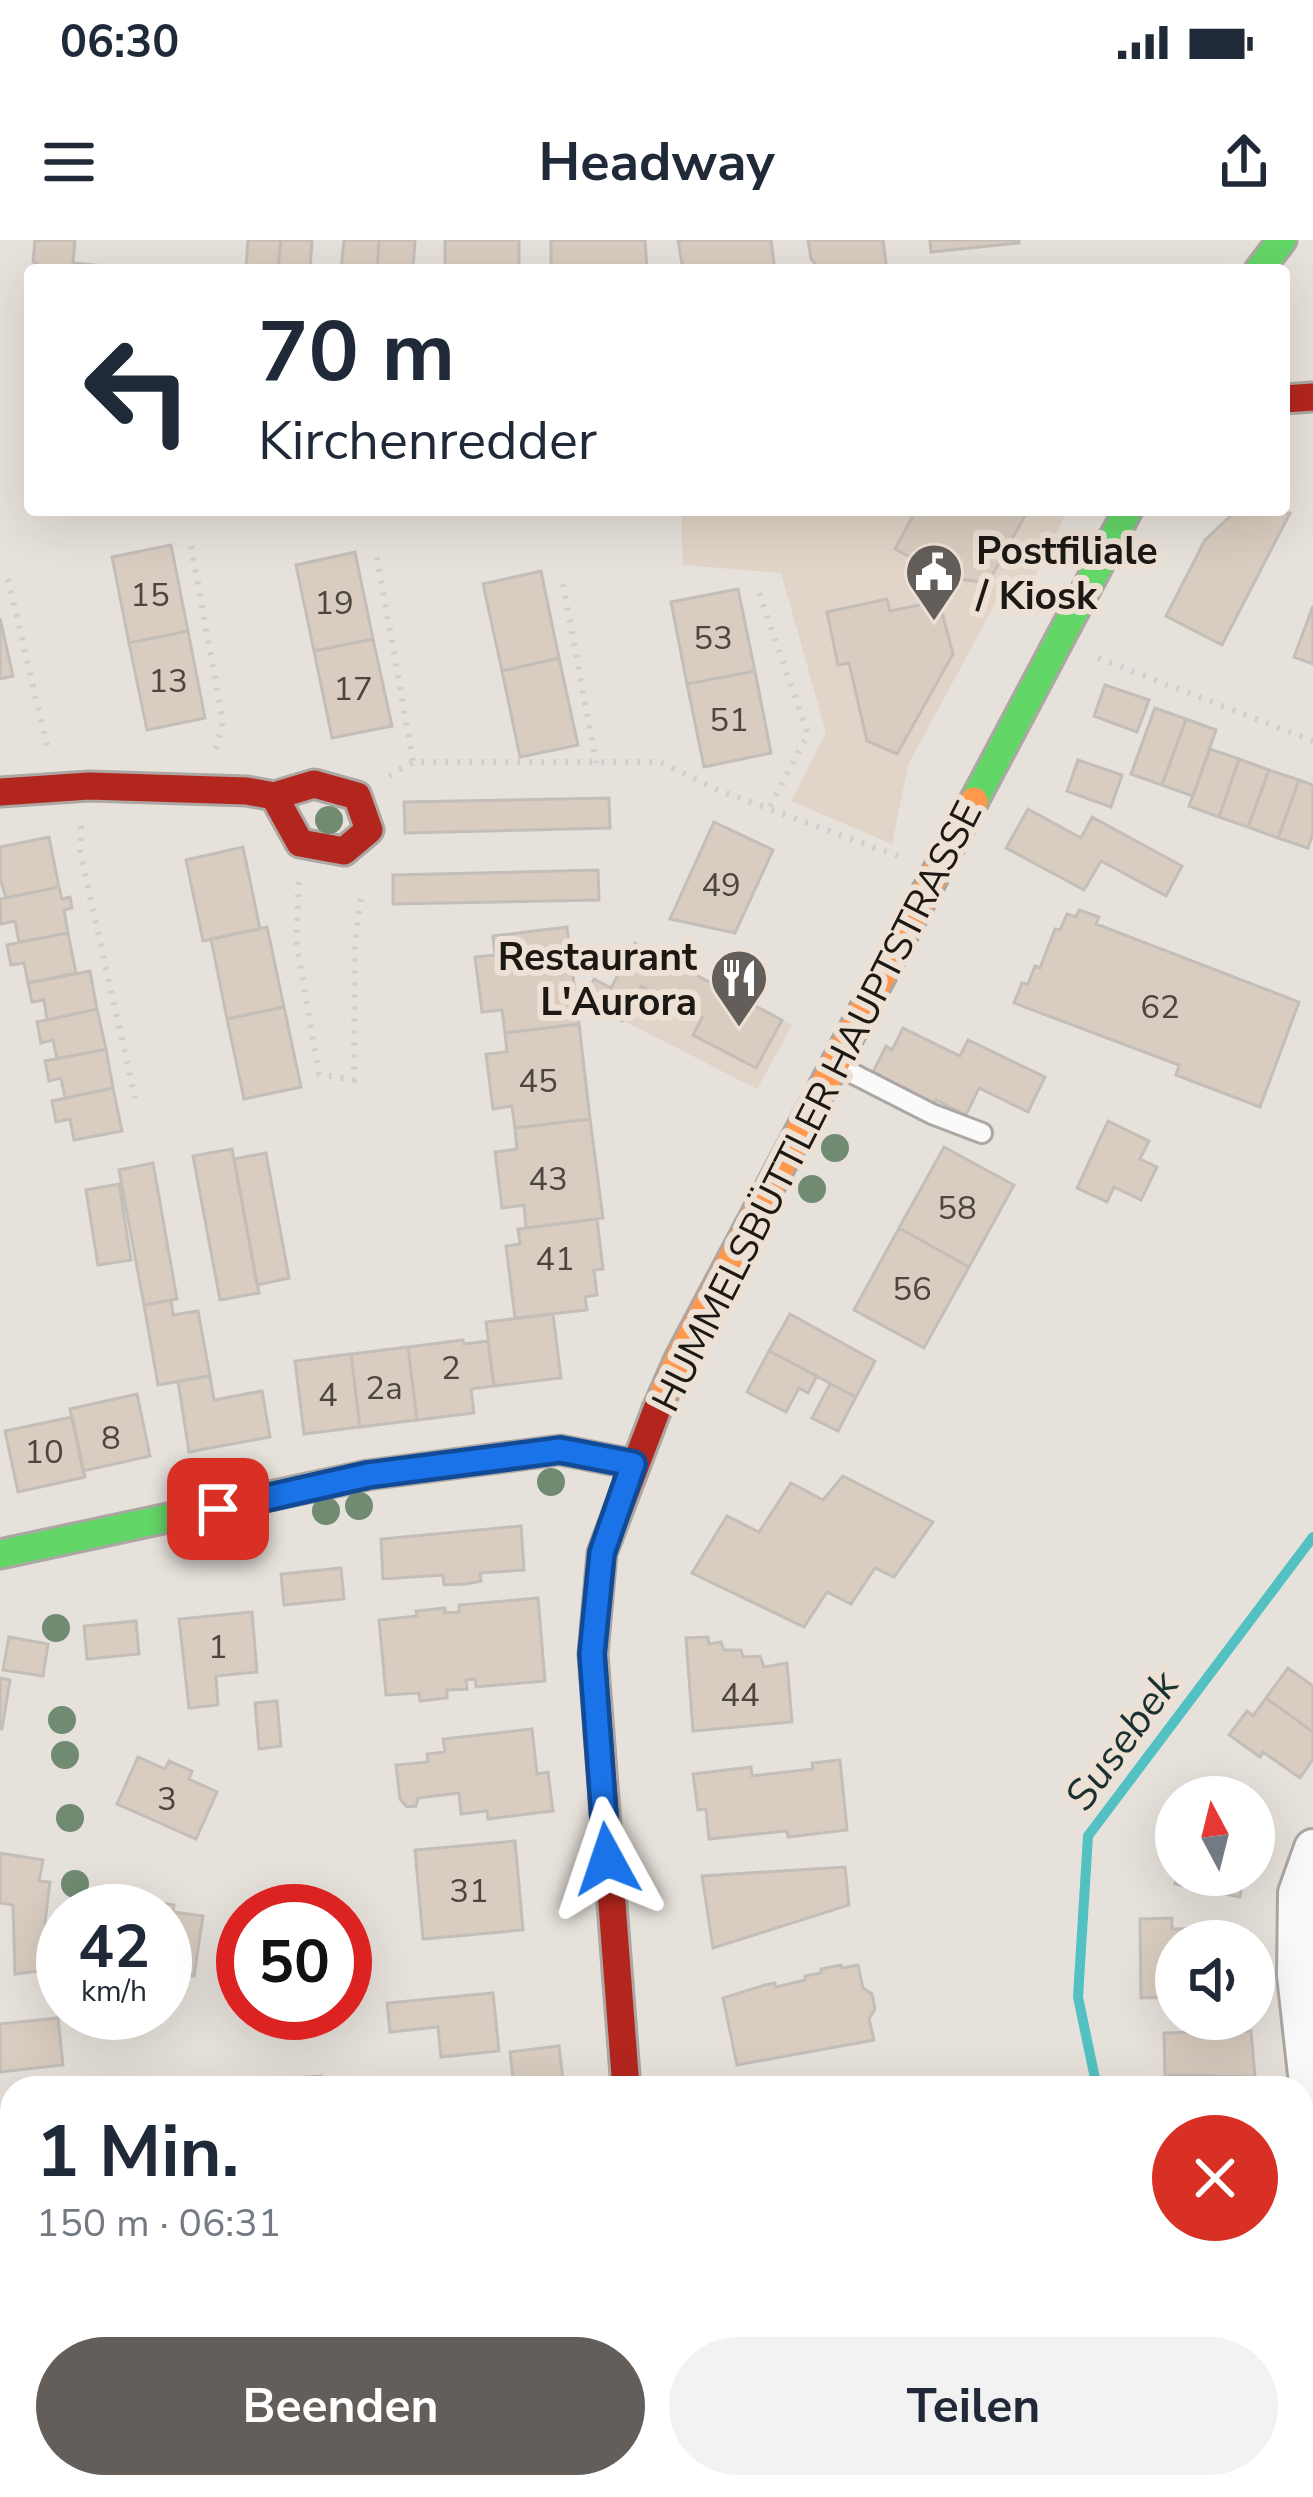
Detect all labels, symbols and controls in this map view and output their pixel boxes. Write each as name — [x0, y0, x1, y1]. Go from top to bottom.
text: 06:30 — [60, 12, 179, 73]
text: Headway — [538, 125, 775, 199]
icon: menu — [36, 129, 102, 195]
icon: share — [1211, 129, 1277, 195]
text: 70 m — [258, 295, 455, 410]
icon: left — [60, 312, 216, 468]
text: Kirchenredder — [258, 404, 597, 478]
place label: Postfiliale / Kiosk — [975, 525, 1158, 623]
public building icon: Postfiliale / Kiosk — [903, 541, 965, 623]
house number: 15 — [130, 573, 170, 618]
house number: 19 — [314, 581, 354, 626]
house number: 53 — [693, 616, 733, 661]
house number: 13 — [148, 659, 188, 704]
house number: 17 — [333, 667, 373, 712]
house number: 51 — [709, 698, 749, 743]
street label: HUMMELSBÜTTLER HAUPTSTRASSE — [640, 792, 995, 1421]
house number: 49 — [701, 863, 741, 908]
place label: Restaurant L'Aurora — [498, 931, 698, 1029]
restaurant icon: Restaurant L'Aurora — [708, 947, 770, 1029]
house number: 62 — [1140, 985, 1180, 1030]
house number: 45 — [518, 1059, 558, 1104]
house number: 43 — [528, 1157, 568, 1202]
house number: 58 — [937, 1186, 977, 1231]
house number: 41 — [535, 1237, 575, 1282]
house number: 56 — [892, 1267, 932, 1312]
house number: 2 — [441, 1346, 461, 1391]
house number: 2a — [365, 1366, 403, 1411]
house number: 4 — [318, 1373, 338, 1418]
house number: 8 — [101, 1416, 121, 1461]
house number: 10 — [24, 1430, 64, 1475]
pin — [167, 1458, 269, 1560]
icon: arrive — [185, 1476, 251, 1542]
house number: 1 — [208, 1625, 228, 1670]
water label: Susebek — [1052, 1659, 1193, 1822]
house number: 44 — [720, 1673, 760, 1718]
north arrow — [1155, 1776, 1275, 1896]
map controls — [1155, 1776, 1275, 2040]
house number: 3 — [157, 1777, 177, 1822]
position arrow — [544, 1796, 670, 1922]
house number: 31 — [449, 1869, 489, 1914]
speed limit sign: 50 — [216, 1884, 372, 2040]
text: 42 — [78, 1906, 150, 1988]
button: sound — [1155, 1920, 1275, 2040]
text: km/h — [81, 1971, 147, 2012]
text: 1 Min. — [36, 2103, 239, 2201]
button: close — [1152, 2115, 1278, 2241]
text: 150 m · 06:31 — [36, 2197, 281, 2250]
button: Beenden — [36, 2337, 645, 2475]
button: Teilen — [669, 2337, 1278, 2475]

